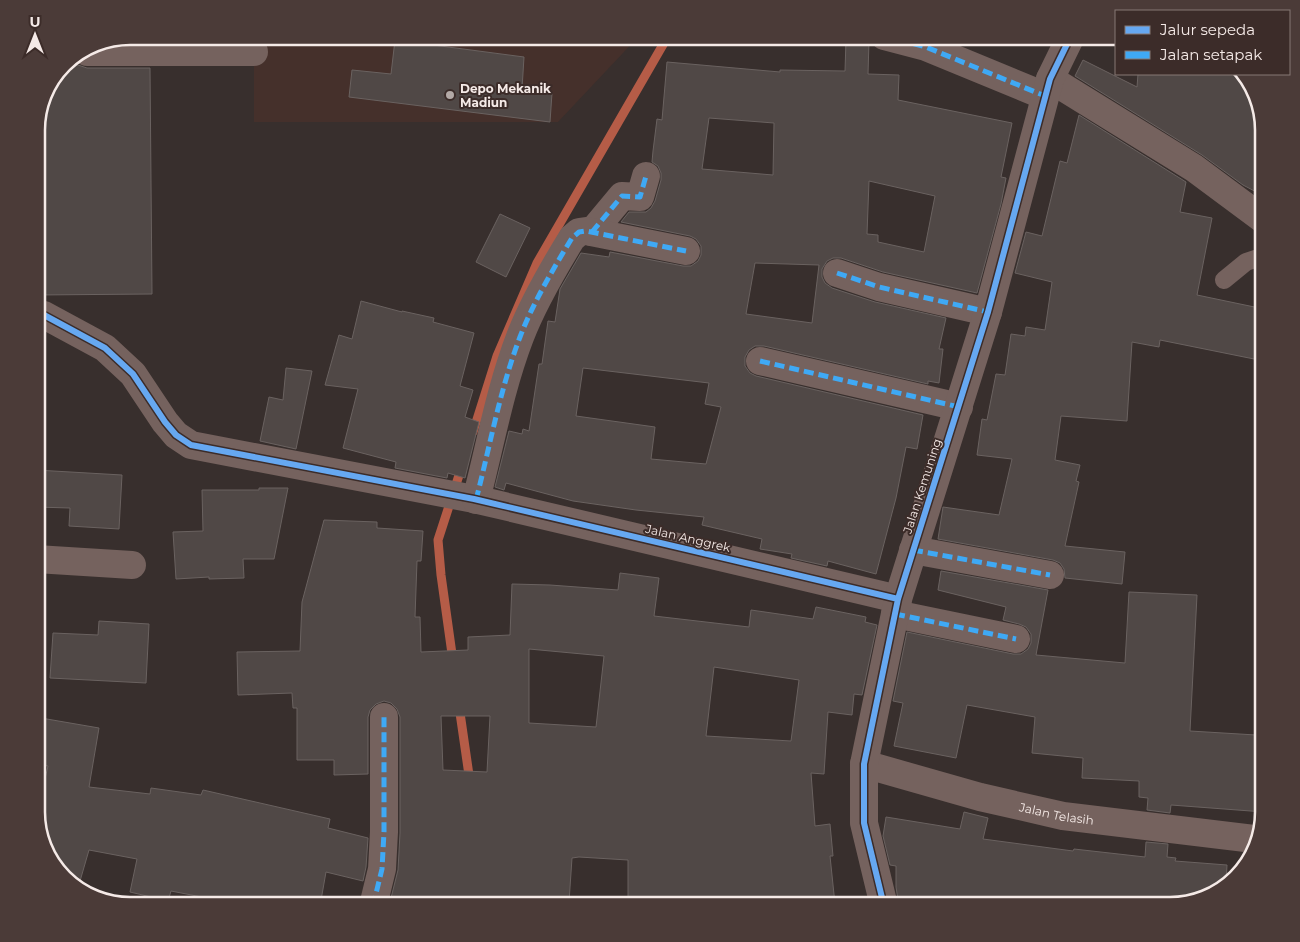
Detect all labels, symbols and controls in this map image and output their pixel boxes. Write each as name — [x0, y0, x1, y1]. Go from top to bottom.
north arrow — [10, 10, 60, 60]
legend — [1115, 10, 1290, 75]
text: U — [29, 13, 41, 31]
text: Jalur sepeda — [1159, 20, 1255, 39]
text: Jalan setapak — [1159, 45, 1262, 64]
place label: Depo Mekanik Madiun — [460, 81, 551, 110]
marker: Depo Mekanik Madiun — [444, 89, 456, 101]
street label: Jalan Kemuning — [899, 437, 944, 536]
street label: Jalan Anggrek — [643, 521, 733, 555]
street label: Jalan Telasih — [1017, 799, 1095, 827]

